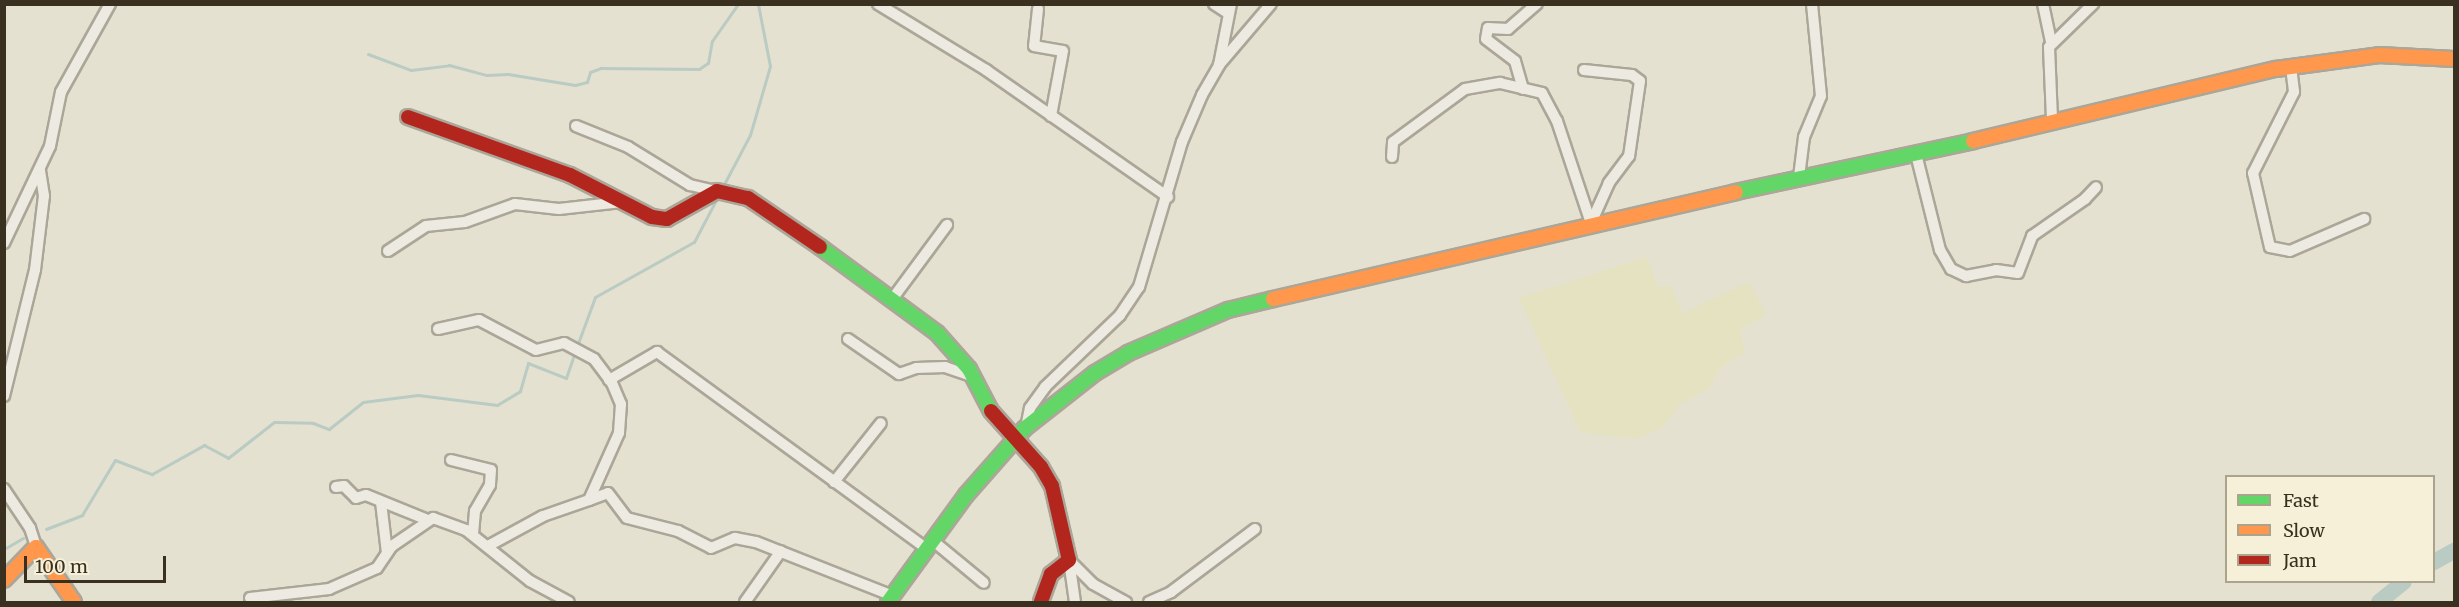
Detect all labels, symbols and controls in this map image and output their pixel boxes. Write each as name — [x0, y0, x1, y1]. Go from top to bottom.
legend — [2225, 475, 2435, 583]
text: Fast — [2283, 489, 2319, 512]
text: Slow — [2283, 519, 2325, 542]
scale bar — [27, 544, 170, 582]
text: Jam — [2283, 549, 2317, 572]
text: 100 m — [35, 555, 88, 578]

